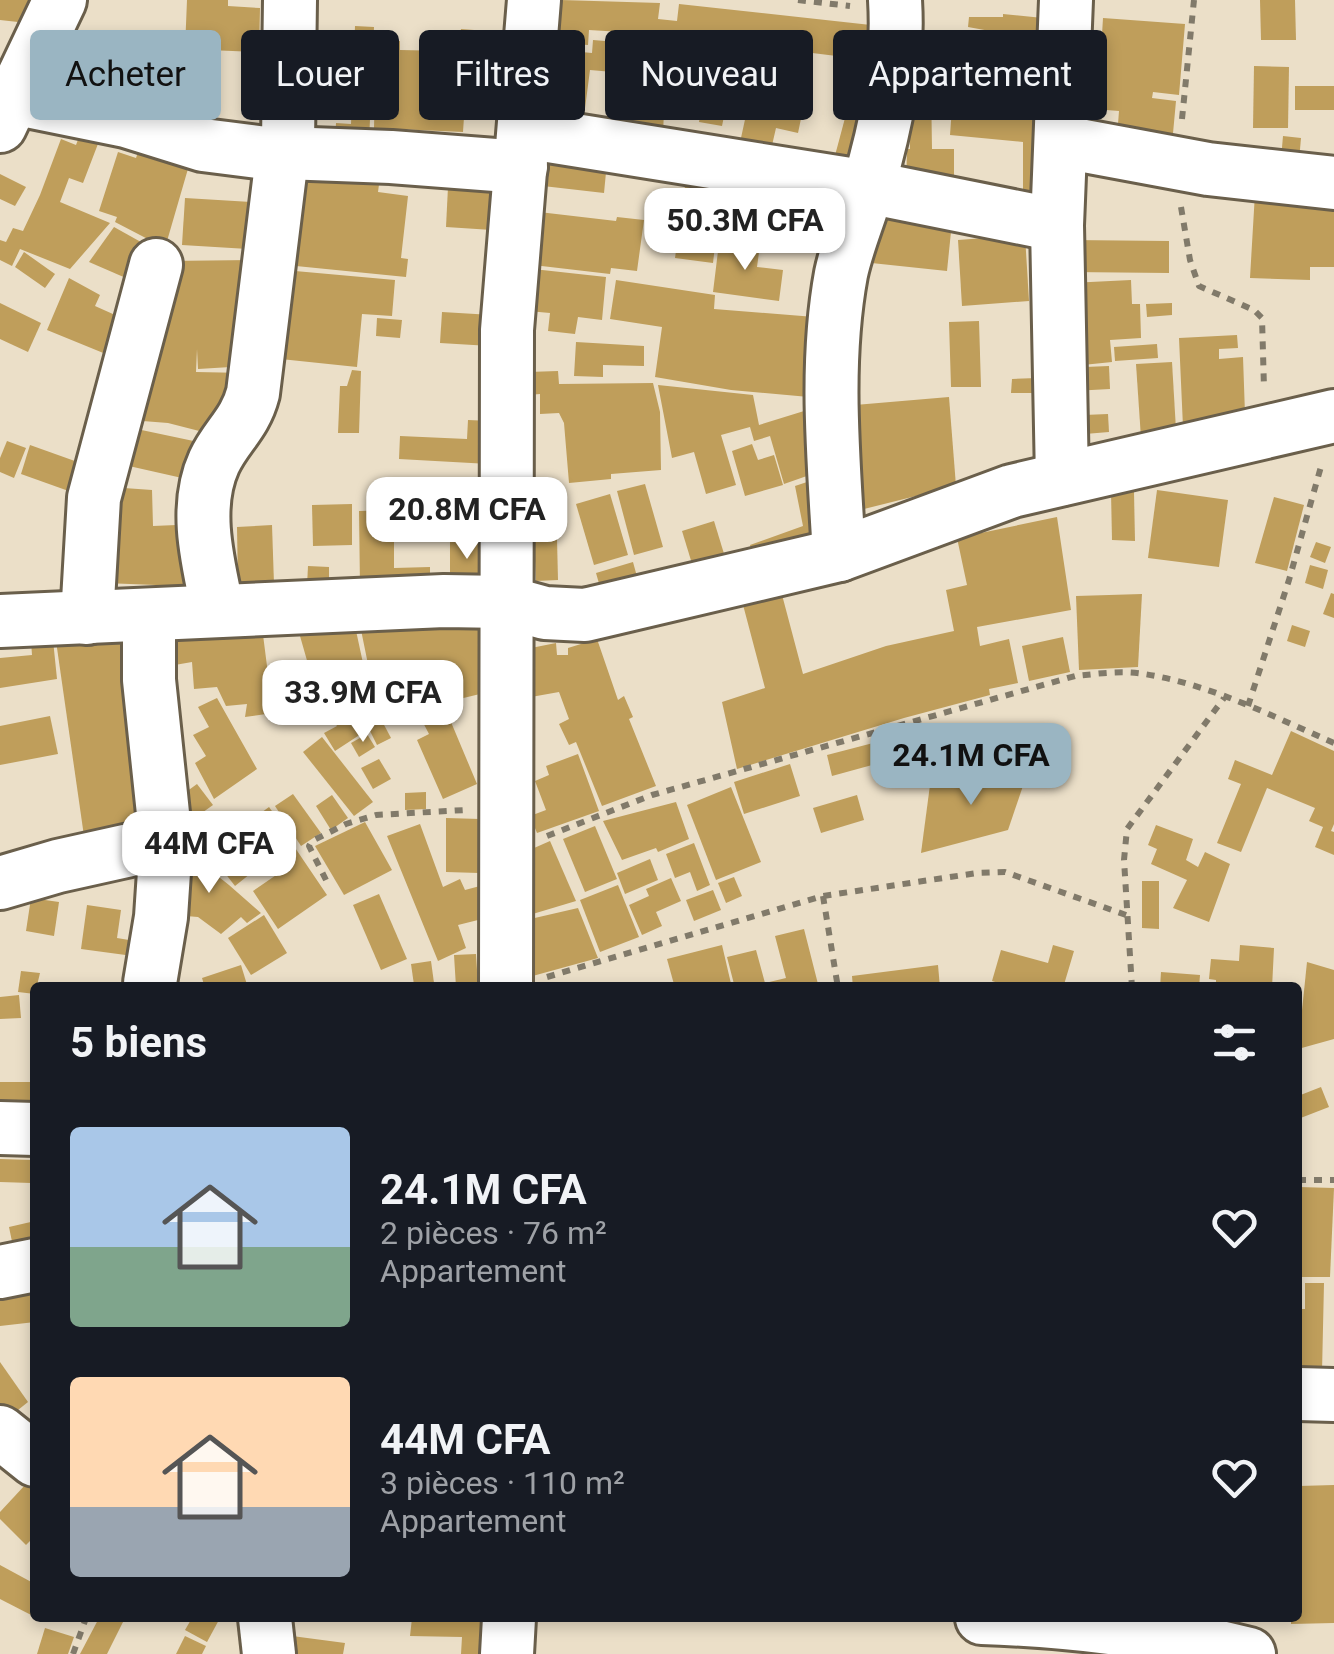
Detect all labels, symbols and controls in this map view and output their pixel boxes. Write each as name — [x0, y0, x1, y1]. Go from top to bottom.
chip: Acheter — [30, 30, 221, 120]
chip: Louer — [241, 30, 399, 120]
chip: Filtres — [419, 30, 585, 120]
chip: Nouveau — [605, 30, 813, 120]
chip: Appartement — [833, 30, 1107, 120]
pin: 50.3M CFA — [631, 188, 859, 273]
text: 50.3M CFA — [666, 201, 824, 239]
pin: 20.8M CFA — [353, 477, 581, 562]
text: 20.8M CFA — [388, 490, 546, 528]
pin: 33.9M CFA — [249, 660, 477, 745]
text: 33.9M CFA — [284, 673, 442, 711]
pin: 24.1M CFA — [857, 723, 1085, 808]
text: 24.1M CFA — [892, 736, 1050, 774]
pin: 44M CFA — [117, 811, 301, 896]
text: 44M CFA — [144, 824, 274, 862]
icon: filters — [1207, 1015, 1262, 1070]
text: 5 biens — [70, 1018, 207, 1067]
text: 24.1M CFA — [380, 1165, 587, 1214]
icon: home — [150, 1167, 270, 1287]
icon: heart — [1207, 1200, 1262, 1255]
text: 2 pièces · 76 m² — [380, 1214, 607, 1252]
text: Appartement — [380, 1252, 566, 1290]
text: 44M CFA — [380, 1415, 550, 1464]
icon: home — [150, 1417, 270, 1537]
icon: heart — [1207, 1450, 1262, 1505]
text: 3 pièces · 110 m² — [380, 1464, 625, 1502]
text: Appartement — [380, 1502, 566, 1540]

